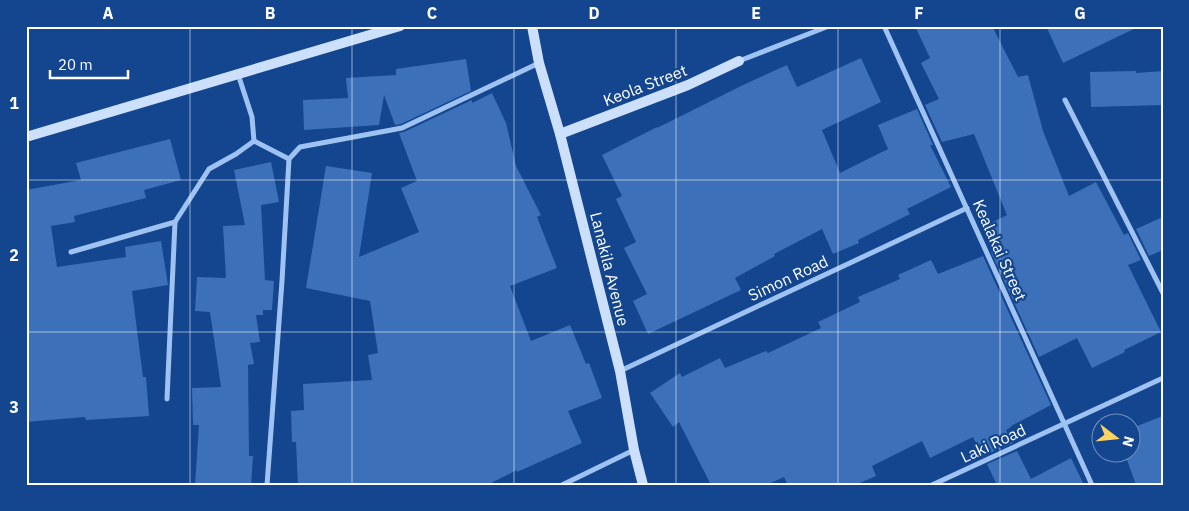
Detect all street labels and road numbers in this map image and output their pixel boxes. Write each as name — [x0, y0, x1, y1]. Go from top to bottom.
street label: Keola Street — [600, 60, 690, 110]
street label: Kealakai Street — [969, 196, 1031, 304]
street label: Lanakila Avenue — [586, 210, 634, 328]
street label: Simon Road — [745, 251, 831, 305]
street label: Laki Road — [957, 419, 1029, 467]

